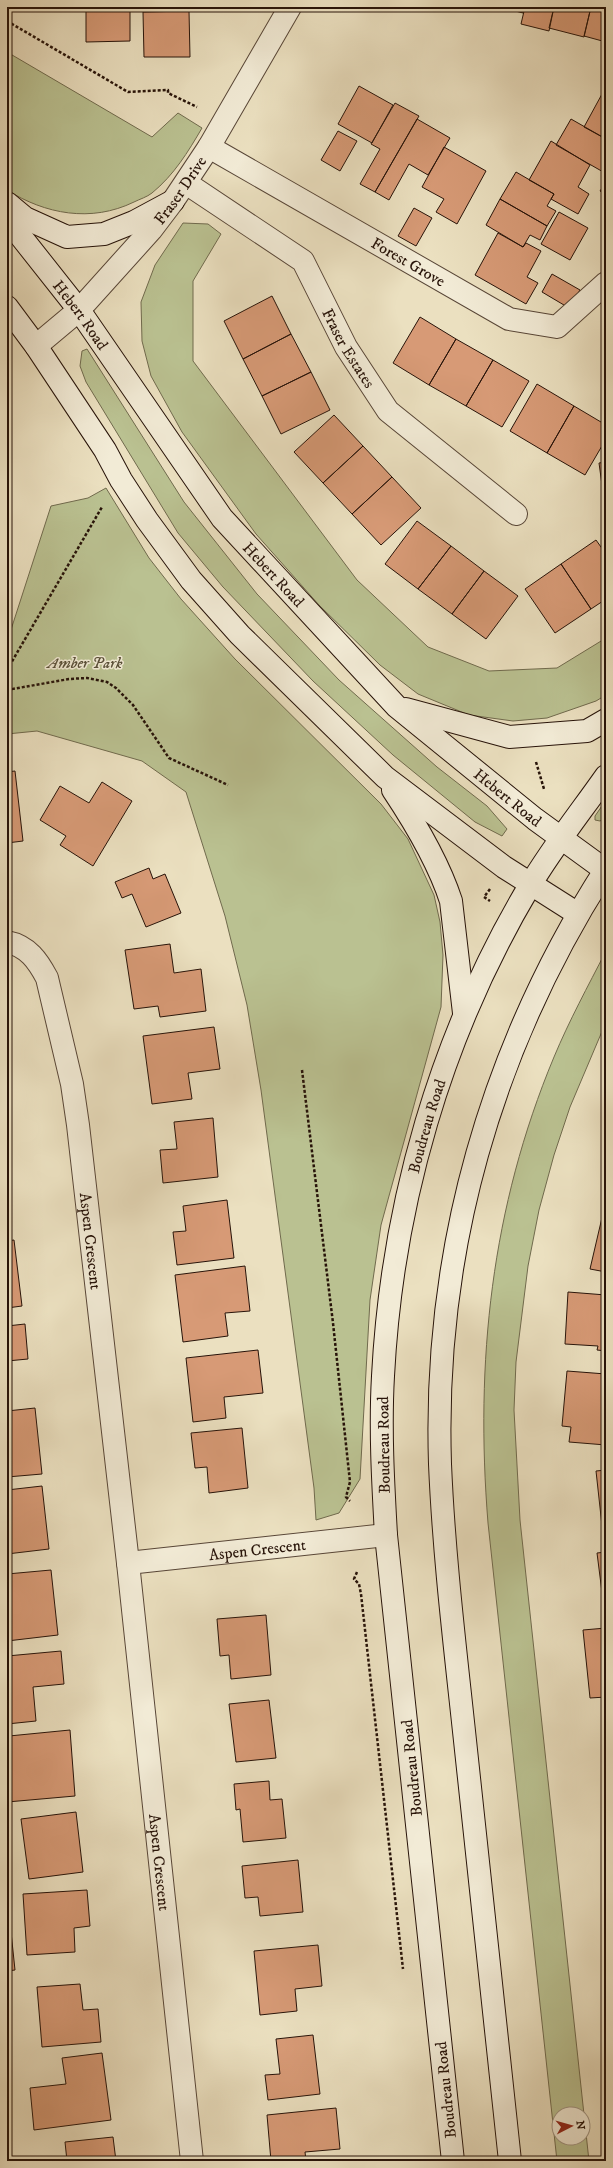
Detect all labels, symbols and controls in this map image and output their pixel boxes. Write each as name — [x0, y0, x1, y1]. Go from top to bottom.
street label: Fraser Drive — [150, 152, 211, 229]
street label: Forest Grove — [367, 233, 449, 292]
street label: Hebert Road — [48, 276, 112, 354]
street label: Fraser Estates — [317, 305, 379, 392]
street label: Hebert Road — [238, 538, 308, 612]
park label: Amber Park — [46, 653, 123, 673]
street label: Hebert Road — [469, 764, 545, 831]
street label: Boudreau Road — [404, 1077, 451, 1175]
street label: Aspen Crescent — [75, 1192, 106, 1291]
street label: Boudreau Road — [373, 1396, 395, 1494]
street label: Aspen Crescent — [208, 1535, 307, 1565]
street label: Boudreau Road — [397, 1718, 427, 1817]
street label: Aspen Crescent — [144, 1813, 174, 1912]
street label: Boudreau Road — [431, 2040, 461, 2139]
north arrow — [551, 2106, 591, 2146]
text: N — [573, 2120, 587, 2130]

